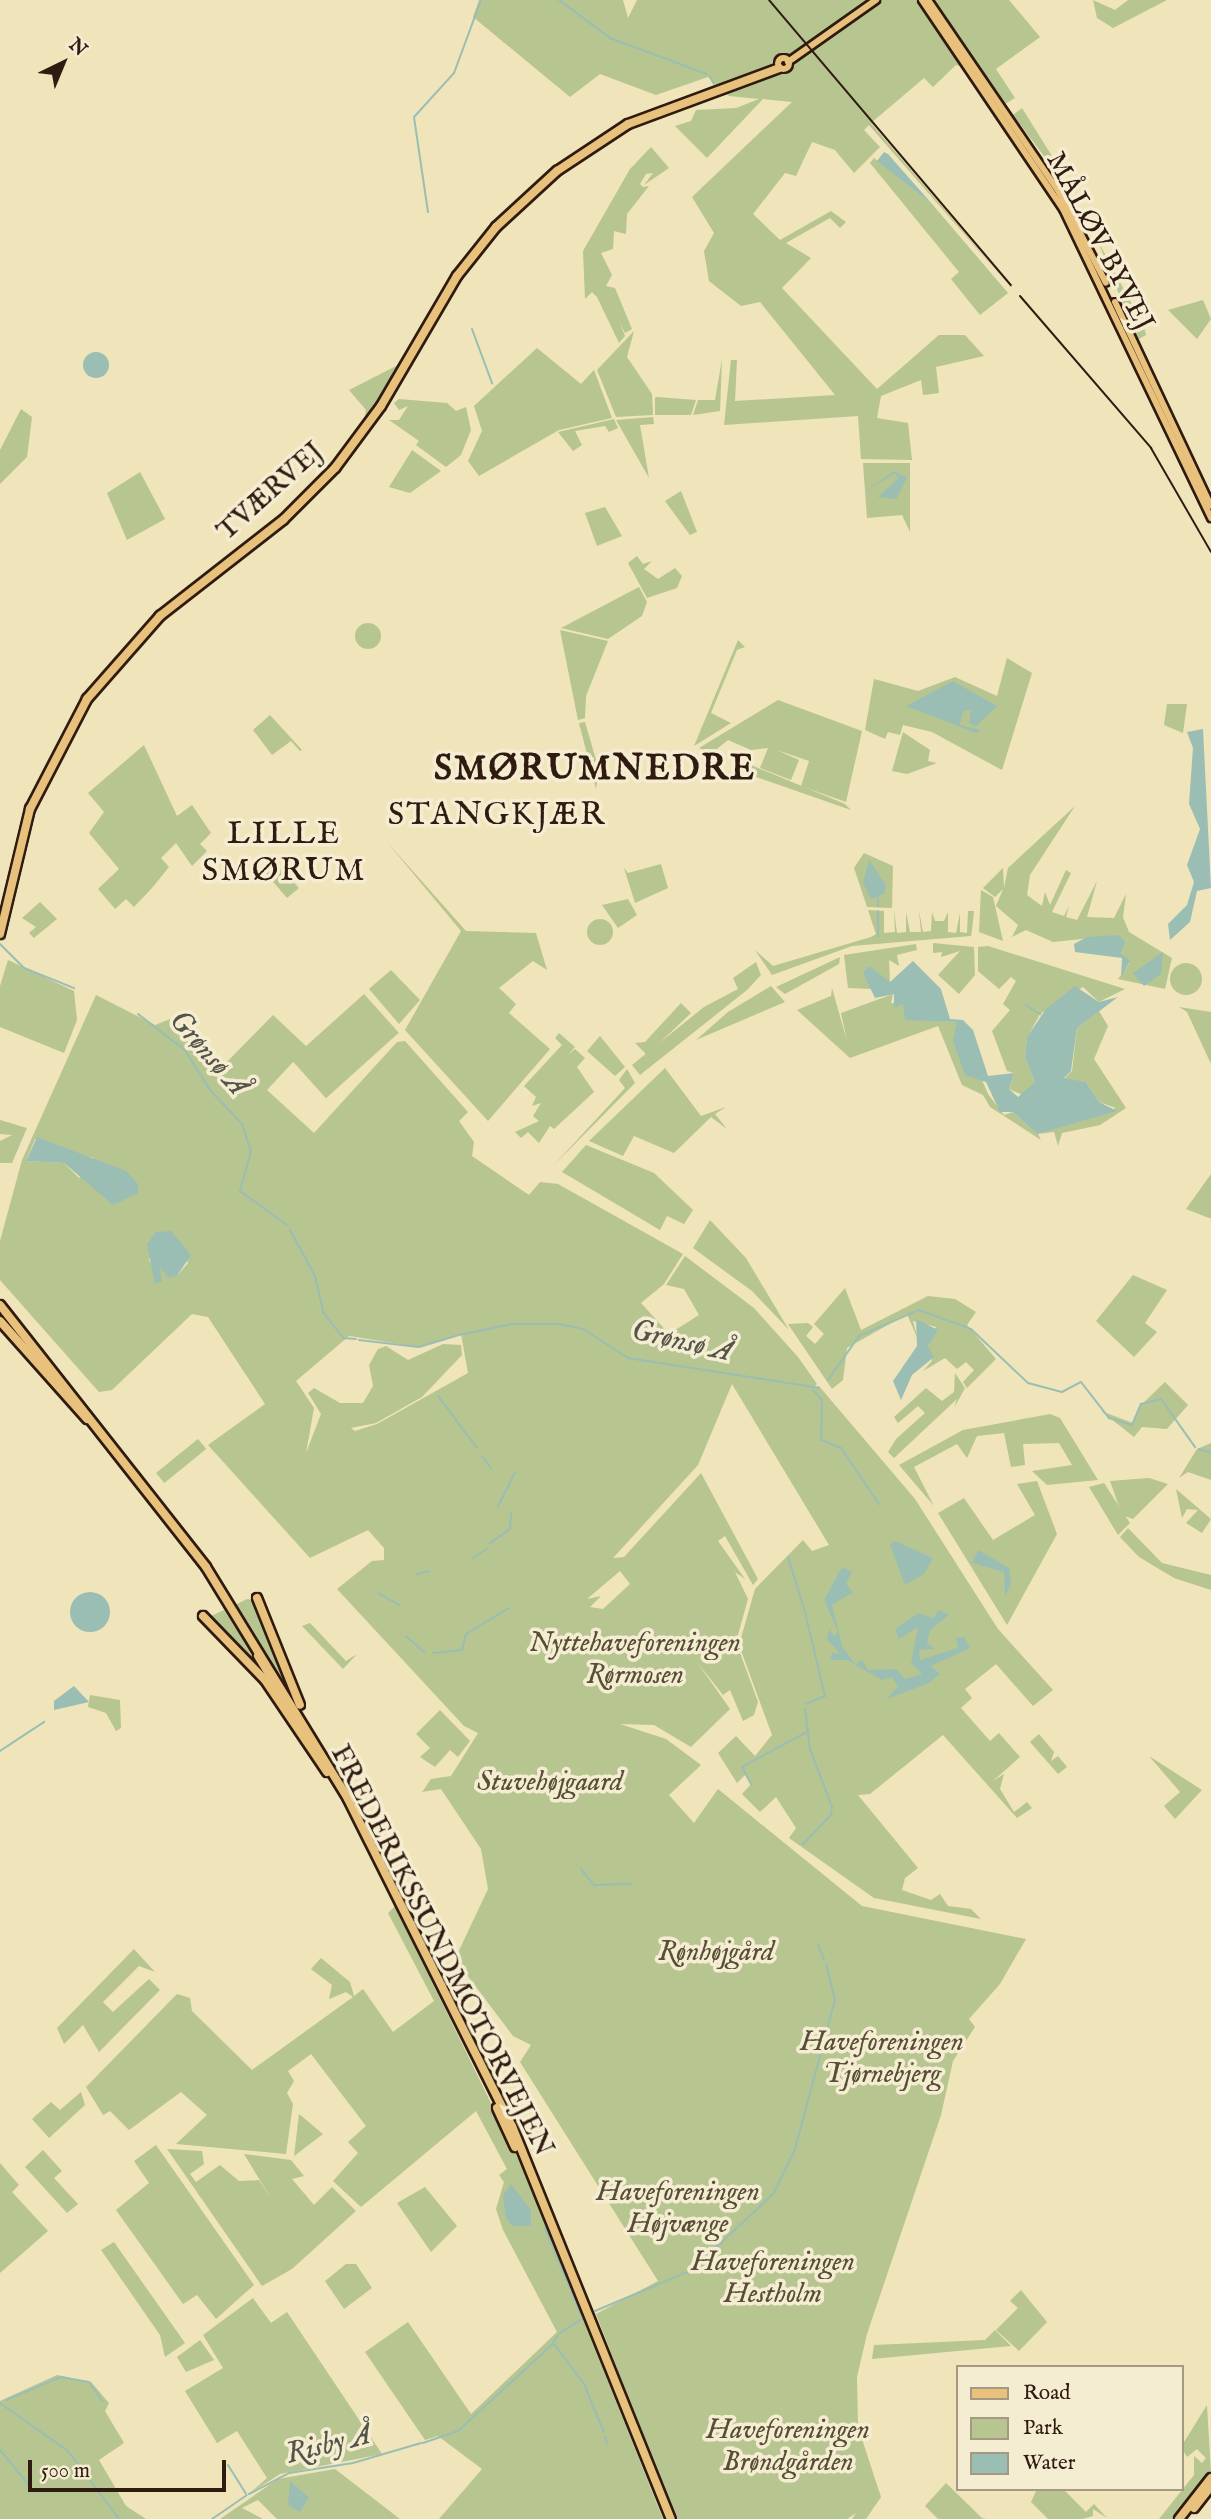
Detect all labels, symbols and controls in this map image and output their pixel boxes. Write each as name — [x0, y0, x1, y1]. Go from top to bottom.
north arrow — [28, 28, 98, 98]
text: N — [63, 33, 92, 62]
street label: MÅLØV BYVEJ — [1038, 147, 1160, 337]
street label: TVÆRVEJ — [211, 435, 331, 549]
district label: SMØRUMNEDRE — [435, 749, 755, 791]
district label: STANGKJÆR — [389, 797, 605, 835]
district label: LILLE SMØRUM — [202, 817, 366, 892]
water label: Grønsø Å — [161, 1003, 255, 1105]
water label: Grønsø Å — [628, 1313, 736, 1371]
park label: Nyttehaveforeningen Rørmosen — [529, 1627, 741, 1693]
street label: FREDERIKSSUNDMOTORVEJEN — [322, 1740, 560, 2162]
park label: Stuvehøjgaard — [477, 1766, 623, 1800]
park label: Rønhøjgård — [658, 1936, 774, 1970]
park label: Haveforeningen Tjørnebjerg — [800, 2026, 964, 2092]
park label: Haveforeningen Højvænge — [596, 2176, 760, 2242]
park label: Haveforeningen Hestholm — [691, 2246, 855, 2312]
legend — [956, 2365, 1183, 2491]
text: Road — [1023, 2380, 1070, 2407]
park label: Haveforeningen Brøndgården — [706, 2414, 870, 2480]
text: Park — [1023, 2415, 1063, 2442]
water label: Risby Å — [282, 2417, 376, 2473]
scale bar — [32, 2446, 229, 2490]
text: Water — [1023, 2450, 1075, 2477]
text: 500 m — [41, 2458, 90, 2485]

